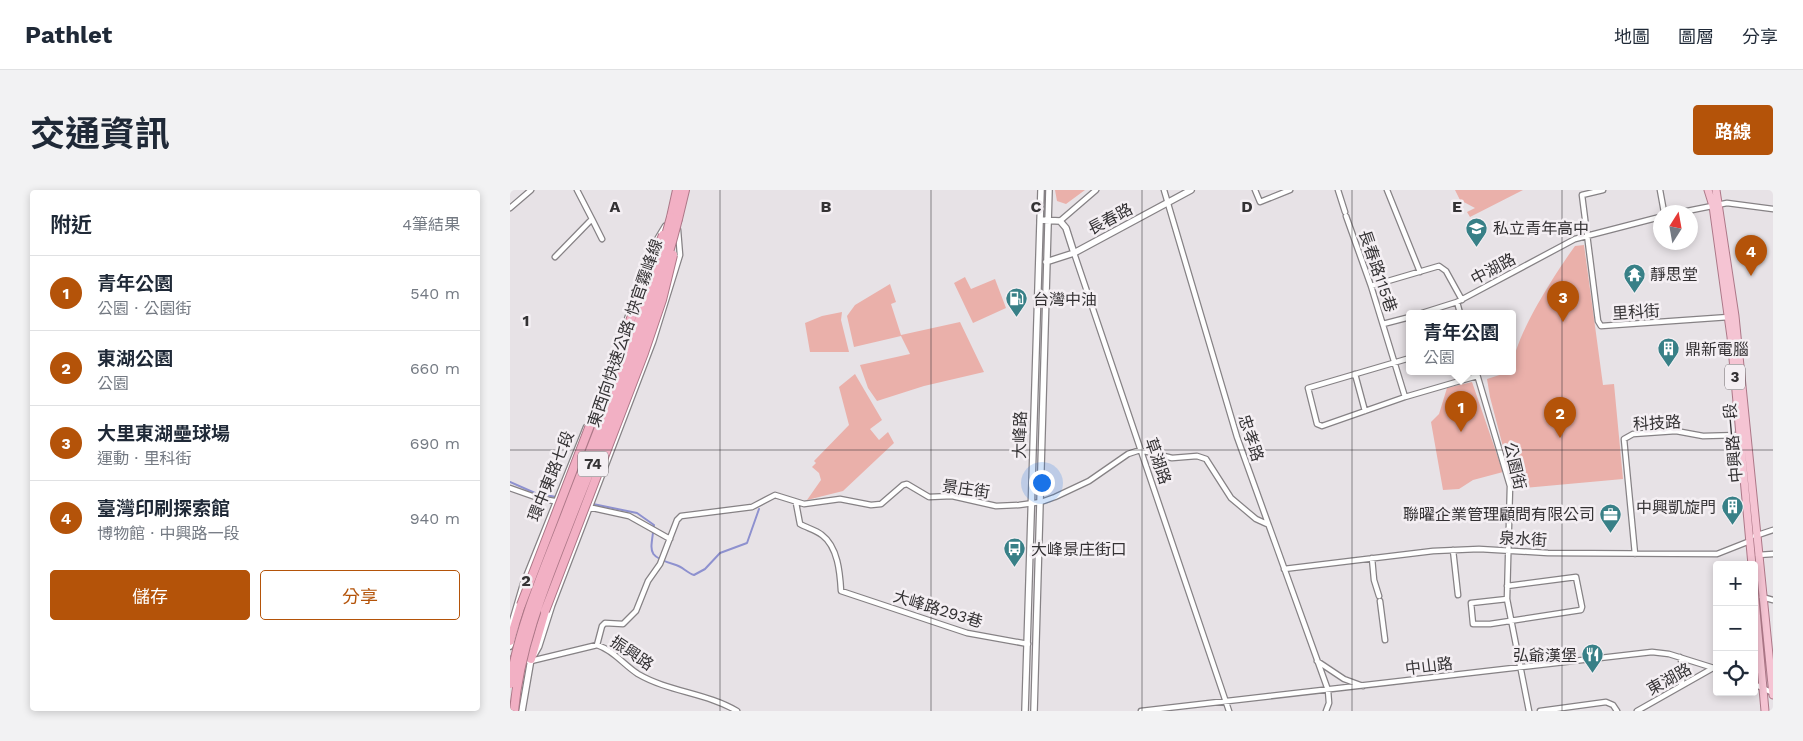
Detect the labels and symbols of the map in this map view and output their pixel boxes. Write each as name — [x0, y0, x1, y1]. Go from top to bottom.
text: A — [610, 197, 621, 216]
text: B — [821, 197, 832, 216]
text: C — [1031, 197, 1042, 216]
text: D — [1241, 197, 1253, 216]
text: E — [1452, 197, 1462, 216]
street label: 長春路 — [1084, 199, 1136, 239]
north arrow — [1653, 205, 1698, 250]
school or university icon: 私立青年高中 — [1465, 216, 1489, 247]
place label: 私立青年高中 — [1493, 219, 1589, 238]
street label: 長春路115巷 — [1355, 227, 1401, 315]
pin: 4 — [1735, 235, 1767, 276]
street label: 東西向快速公路 快官霧峰線 — [584, 237, 666, 429]
street label: 中湖路 — [1467, 249, 1519, 289]
temple icon: 靜思堂 — [1622, 262, 1646, 293]
place label: 靜思堂 — [1650, 265, 1698, 284]
pin: 3 — [1547, 281, 1579, 322]
fuel station icon: 台灣中油 — [1005, 287, 1029, 318]
place label: 台灣中油 — [1033, 290, 1097, 309]
street label: 里科街 — [1611, 301, 1661, 323]
text: 1 — [523, 311, 529, 330]
building icon: 鼎新電腦 — [1657, 337, 1681, 368]
place label: 鼎新電腦 — [1685, 340, 1749, 359]
road number: 3 — [1725, 364, 1745, 390]
pin: 1 — [1445, 391, 1477, 432]
pin: 2 — [1544, 397, 1576, 438]
street label: 中興路一段 — [1720, 402, 1746, 484]
street label: 大峰路 — [1010, 411, 1030, 459]
street label: 忠孝路 — [1235, 412, 1267, 464]
street label: 科技路 — [1633, 412, 1681, 434]
street label: 環中東路七段 — [524, 428, 578, 524]
street label: 草湖路 — [1141, 435, 1175, 487]
street label: 公園街 — [1500, 440, 1530, 492]
road number: 74 — [578, 452, 608, 476]
your location — [1029, 470, 1055, 496]
street label: 景庄街 — [941, 476, 991, 502]
building icon: 中興凱旋門 — [1720, 495, 1744, 526]
place label: 中興凱旋門 — [1636, 498, 1716, 517]
office icon: 聯曜企業管理顧問有限公司 — [1599, 502, 1623, 533]
place label: 聯曜企業管理顧問有限公司 — [1403, 505, 1595, 524]
street label: 泉水街 — [1499, 528, 1547, 550]
bus stop icon: 大峰景庄街口 — [1003, 537, 1027, 568]
place label: 大峰景庄街口 — [1031, 540, 1127, 559]
text: 2 — [521, 571, 531, 590]
street label: 大峰路293巷 — [891, 586, 985, 632]
street label: 振興路 — [607, 632, 657, 674]
restaurant icon: 弘爺漢堡 — [1581, 643, 1605, 674]
place label: 弘爺漢堡 — [1513, 646, 1577, 665]
street label: 中山路 — [1404, 654, 1454, 678]
street label: 東湖路 — [1643, 659, 1695, 699]

